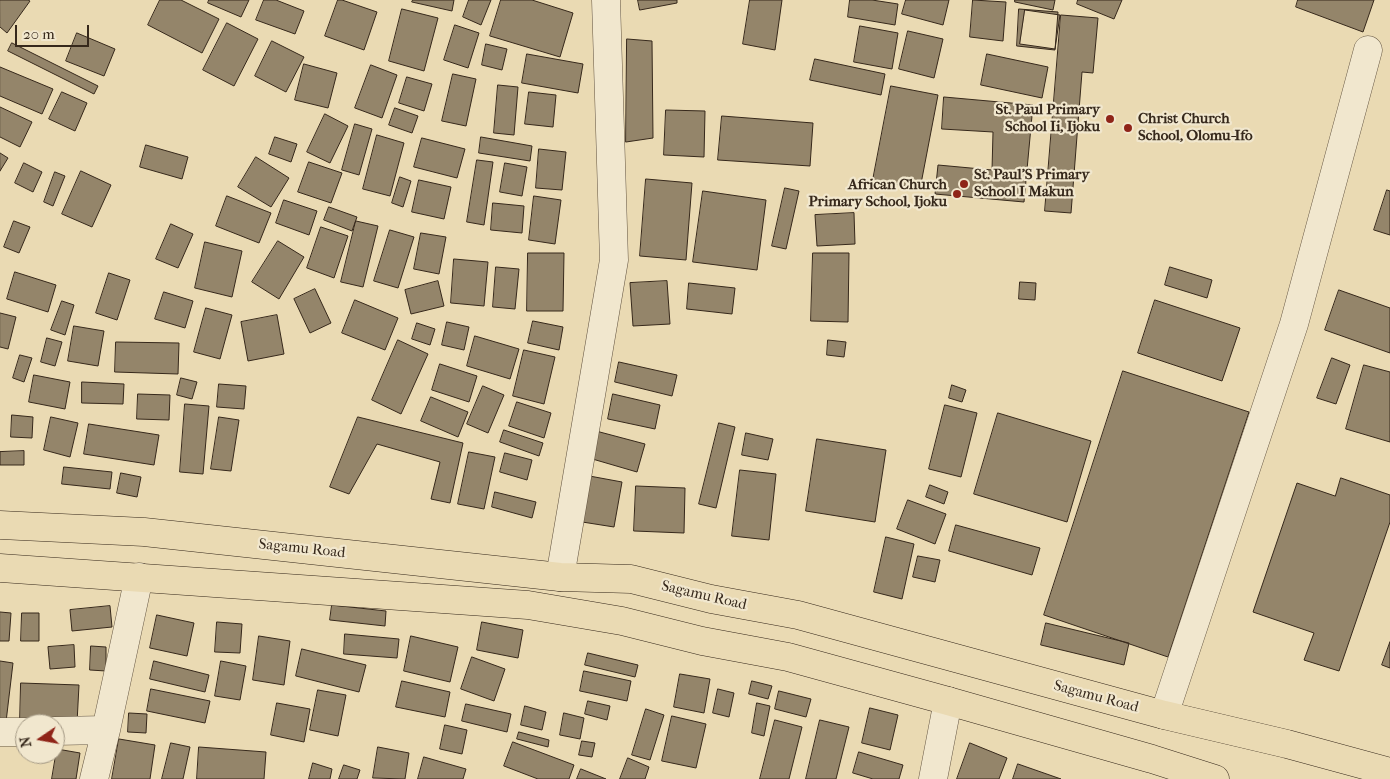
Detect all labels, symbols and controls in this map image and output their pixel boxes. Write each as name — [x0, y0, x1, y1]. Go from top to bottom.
scale bar — [18, 15, 91, 47]
text: 20 m — [23, 25, 55, 43]
place label: St. Paul Primary School Ii, Ijoku — [996, 101, 1100, 136]
place label: Christ Church School, Olomu-Ifo — [1138, 110, 1253, 145]
marker: St. Paul Primary School Ii, Ijoku — [1104, 113, 1116, 125]
marker: Christ Church School, Olomu-Ifo — [1122, 122, 1134, 134]
place label: St. Paul'S Primary School I Makun — [974, 166, 1089, 201]
place label: African Church Primary School, Ijoku — [809, 176, 947, 211]
marker: St. Paul'S Primary School I Makun — [958, 178, 970, 190]
marker: African Church Primary School, Ijoku — [951, 188, 963, 200]
street label: Sagamu Road — [258, 535, 346, 563]
street label: Sagamu Road — [660, 577, 748, 615]
street label: Sagamu Road — [1052, 677, 1140, 717]
north arrow — [15, 714, 65, 764]
text: N — [16, 735, 35, 749]

